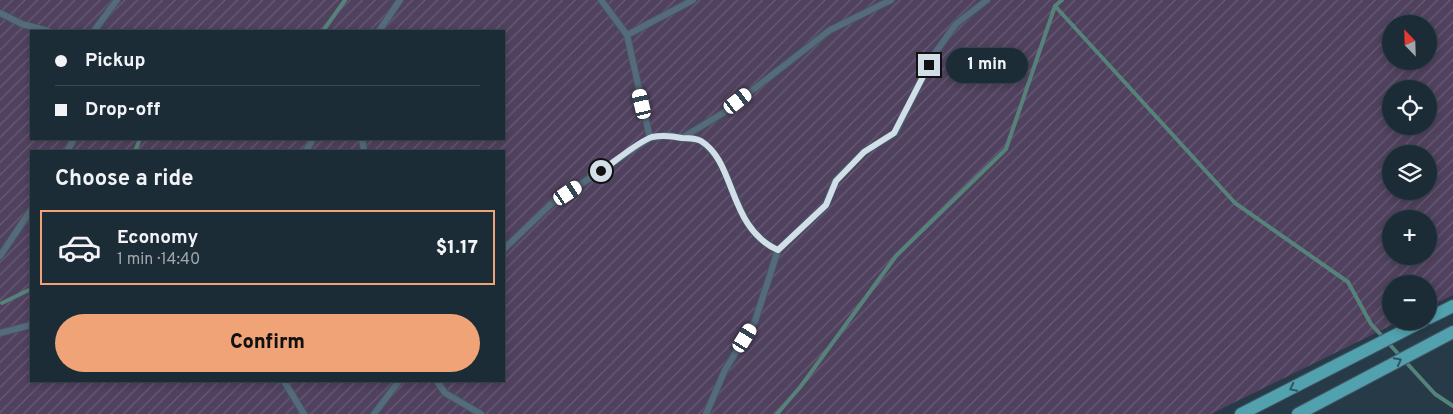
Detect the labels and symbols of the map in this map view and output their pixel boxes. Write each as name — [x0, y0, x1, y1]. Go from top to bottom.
north arrow — [1382, 15, 1438, 70]
callout: 1 min — [946, 48, 1029, 82]
route end — [918, 54, 940, 76]
car — [721, 86, 754, 116]
car — [631, 88, 652, 120]
route start — [590, 160, 612, 182]
car — [551, 178, 584, 208]
car — [730, 321, 759, 355]
one-way arrow — [1393, 357, 1402, 367]
one-way arrow — [1289, 381, 1298, 392]

